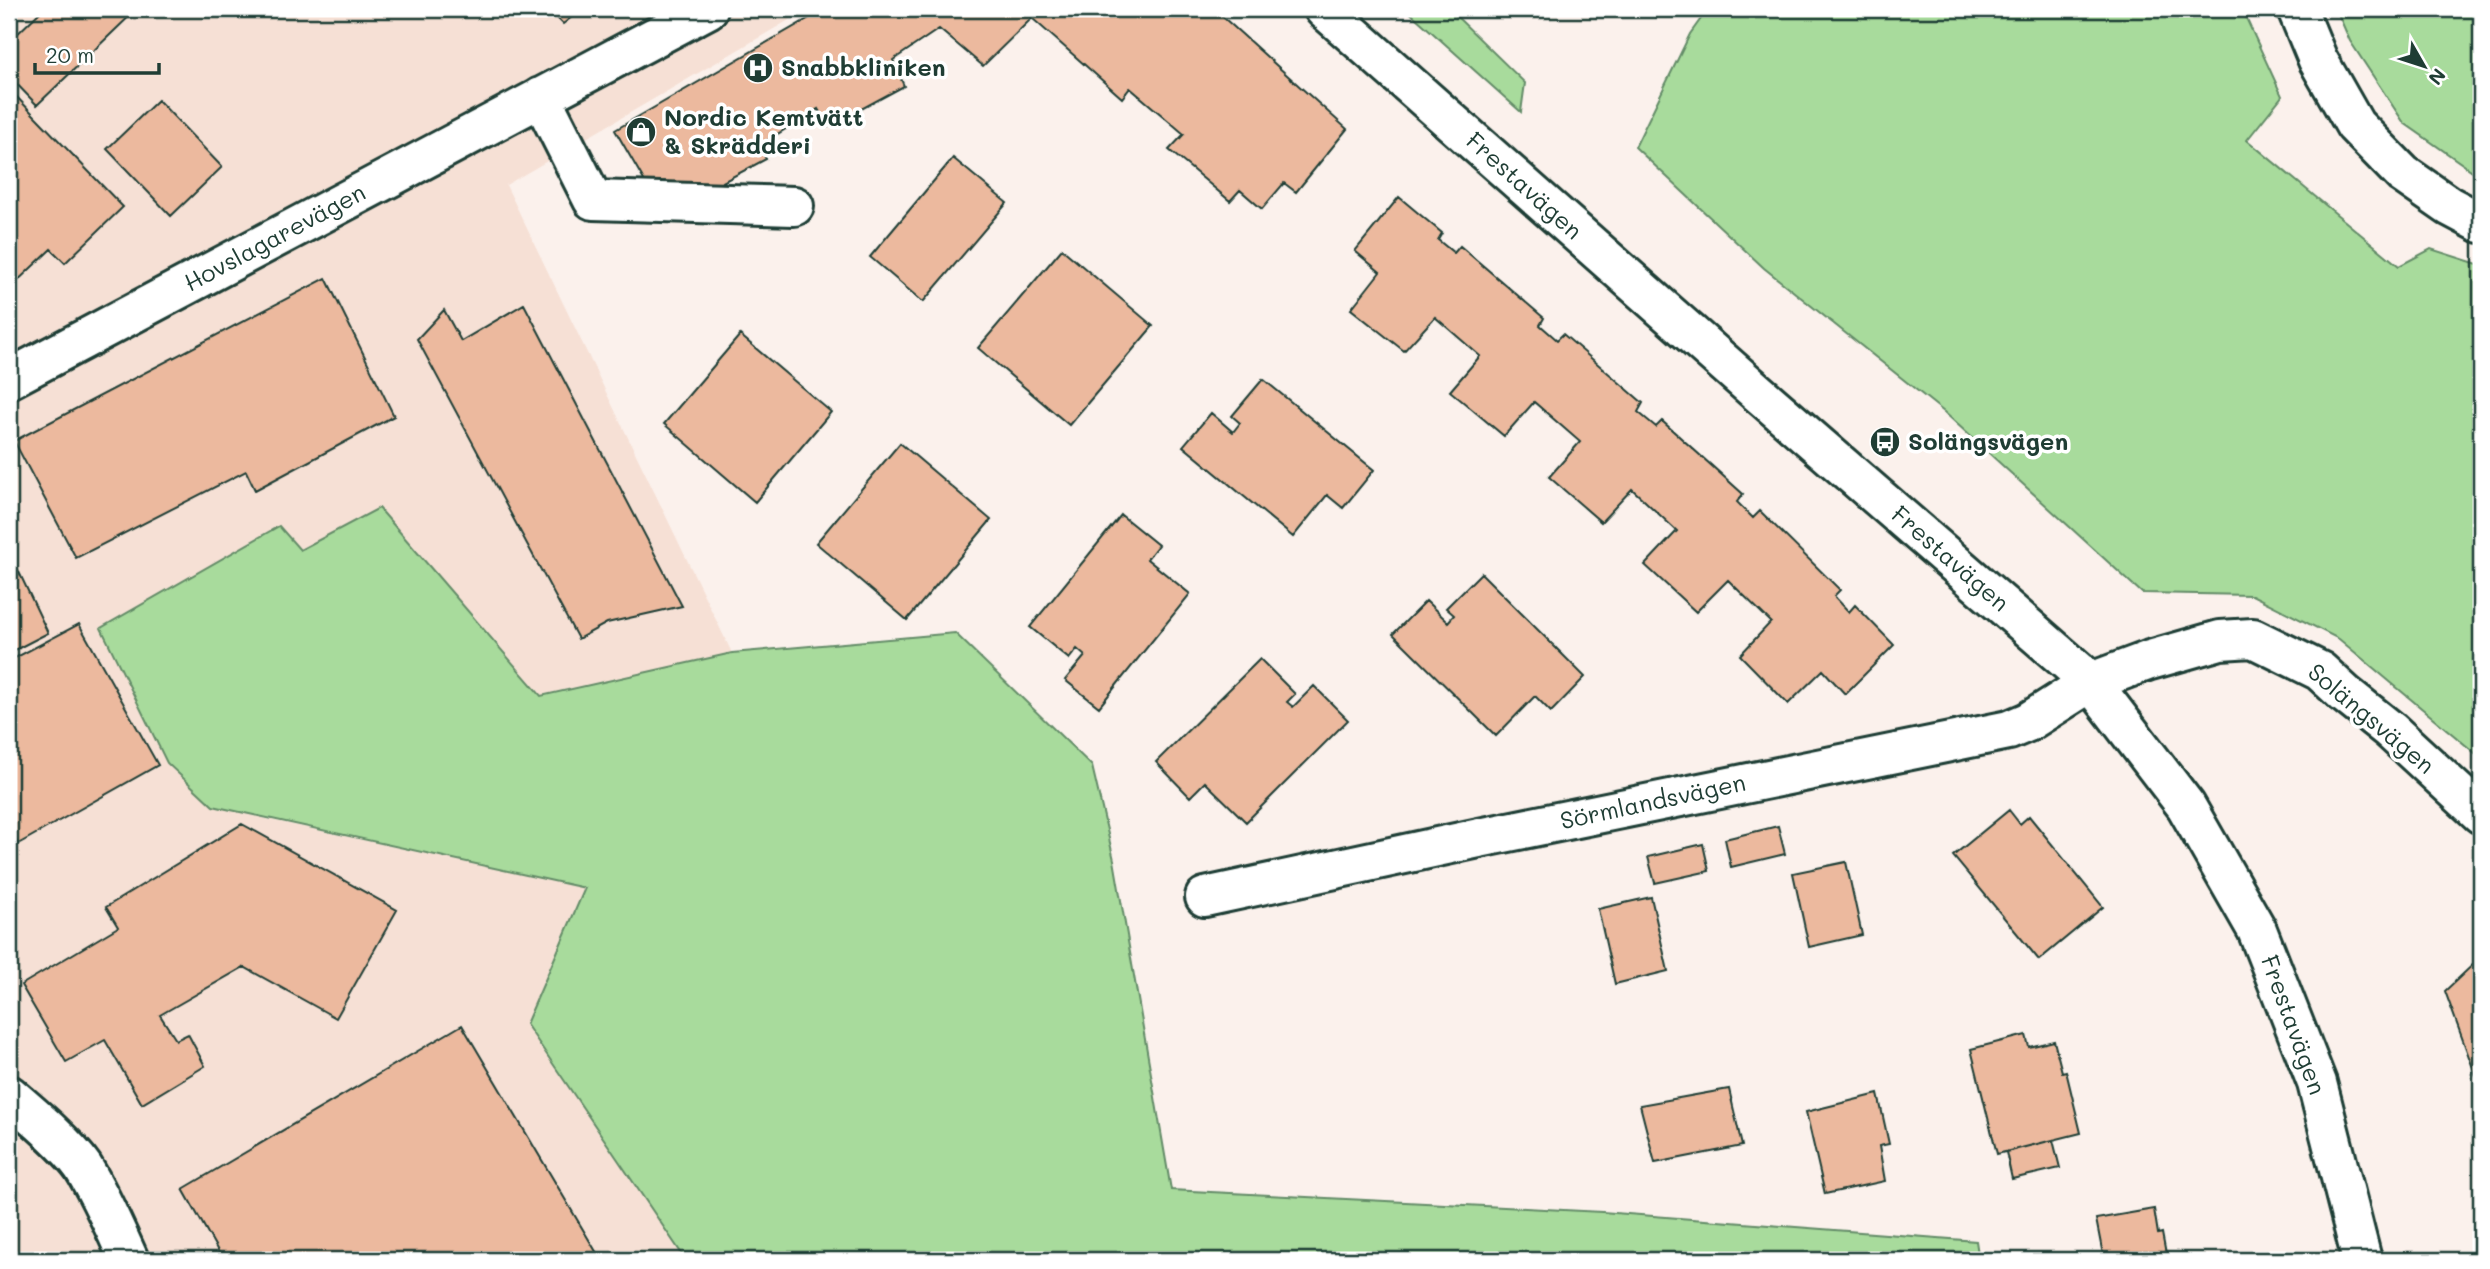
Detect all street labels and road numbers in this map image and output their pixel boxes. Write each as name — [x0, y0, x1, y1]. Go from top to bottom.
street label: Frestavägen — [1460, 124, 1590, 245]
street label: Hovslagarevägen — [178, 176, 370, 298]
street label: Frestavägen — [1886, 498, 2016, 618]
street label: Solängsvägen — [2302, 656, 2442, 780]
street label: Sörmlandsvägen — [1557, 766, 1748, 835]
street label: Frestavägen — [2255, 950, 2334, 1099]

